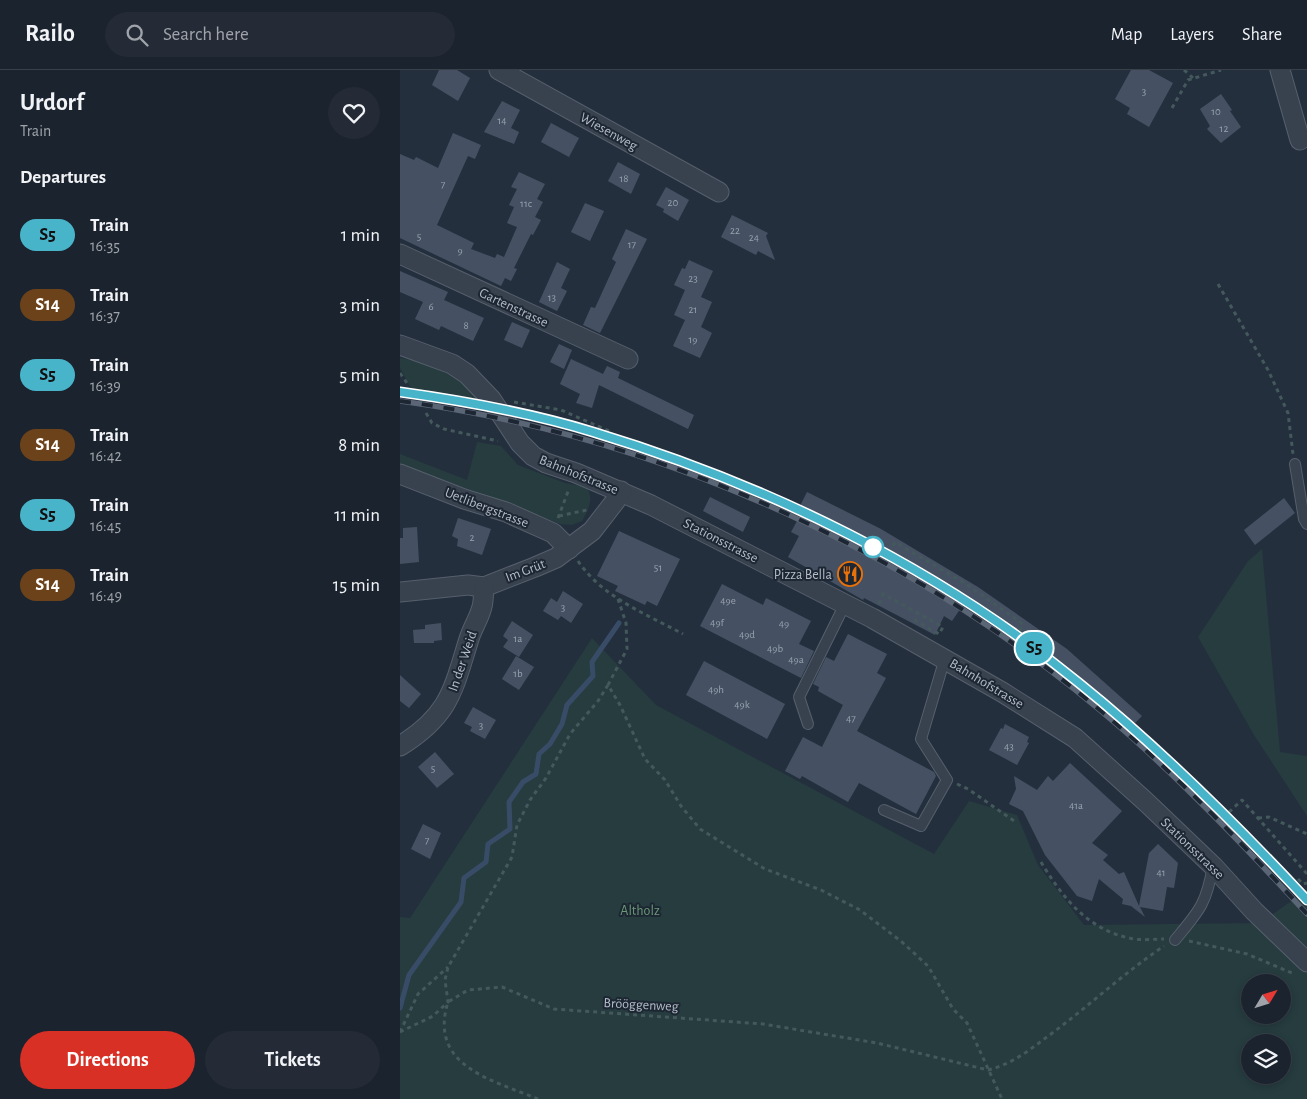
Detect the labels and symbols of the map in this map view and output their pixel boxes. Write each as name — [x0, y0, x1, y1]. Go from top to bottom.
house number: 3 — [1142, 86, 1147, 97]
house number: 10 — [1211, 106, 1221, 117]
street label: Wiesenweg — [577, 110, 640, 153]
house number: 14 — [497, 115, 507, 126]
house number: 12 — [1220, 123, 1228, 134]
house number: 18 — [620, 173, 629, 184]
house number: 7 — [441, 179, 446, 190]
house number: 20 — [668, 197, 679, 208]
house number: 11c — [520, 198, 533, 209]
house number: 22 — [730, 225, 740, 236]
house number: 5 — [417, 231, 422, 242]
house number: 24 — [749, 232, 759, 243]
house number: 17 — [628, 239, 637, 250]
house number: 9 — [457, 245, 463, 256]
house number: 23 — [688, 273, 698, 284]
street label: Gartenstrasse — [477, 286, 550, 330]
house number: 13 — [548, 292, 557, 303]
house number: 6 — [428, 301, 434, 312]
house number: 21 — [689, 304, 697, 315]
house number: 8 — [463, 320, 469, 331]
house number: 19 — [689, 334, 697, 345]
street label: Bahnhofstrasse — [537, 453, 620, 497]
street label: Uetlibergstrasse — [443, 486, 530, 530]
street label: Stationsstrasse — [681, 516, 760, 566]
house number: 2 — [469, 532, 475, 543]
unlabelled marker — [862, 536, 884, 558]
street label: Im Grüt — [504, 557, 548, 585]
restaurant icon: Pizza Bella — [837, 561, 863, 587]
house number: 51 — [654, 562, 662, 573]
place label: Pizza Bella — [774, 568, 833, 582]
house number: 49e — [720, 595, 736, 606]
house number: 3 — [561, 602, 566, 613]
house number: 49f — [710, 617, 725, 628]
house number: 49 — [779, 618, 789, 629]
street label: In der Weid — [446, 629, 480, 693]
house number: 49d — [739, 629, 755, 640]
line badge: S5 — [1012, 632, 1056, 664]
house number: 1a — [514, 633, 522, 644]
house number: 49b — [767, 643, 783, 654]
house number: 49a — [788, 654, 804, 665]
street label: Bahnhofstrasse — [947, 656, 1026, 711]
house number: 1b — [513, 668, 523, 679]
house number: 49h — [708, 684, 724, 695]
house number: 49k — [734, 699, 750, 710]
house number: 47 — [846, 713, 856, 724]
house number: 3 — [479, 720, 484, 731]
house number: 43 — [1004, 741, 1014, 752]
house number: 5 — [431, 763, 436, 774]
house number: 41a — [1069, 800, 1083, 811]
street label: Stationsstrasse — [1158, 815, 1227, 882]
house number: 7 — [425, 835, 430, 846]
house number: 41 — [1156, 867, 1166, 878]
park label: Altholz — [620, 904, 660, 918]
north arrow — [1241, 974, 1291, 1024]
street label: Brööggenweg — [603, 996, 679, 1014]

